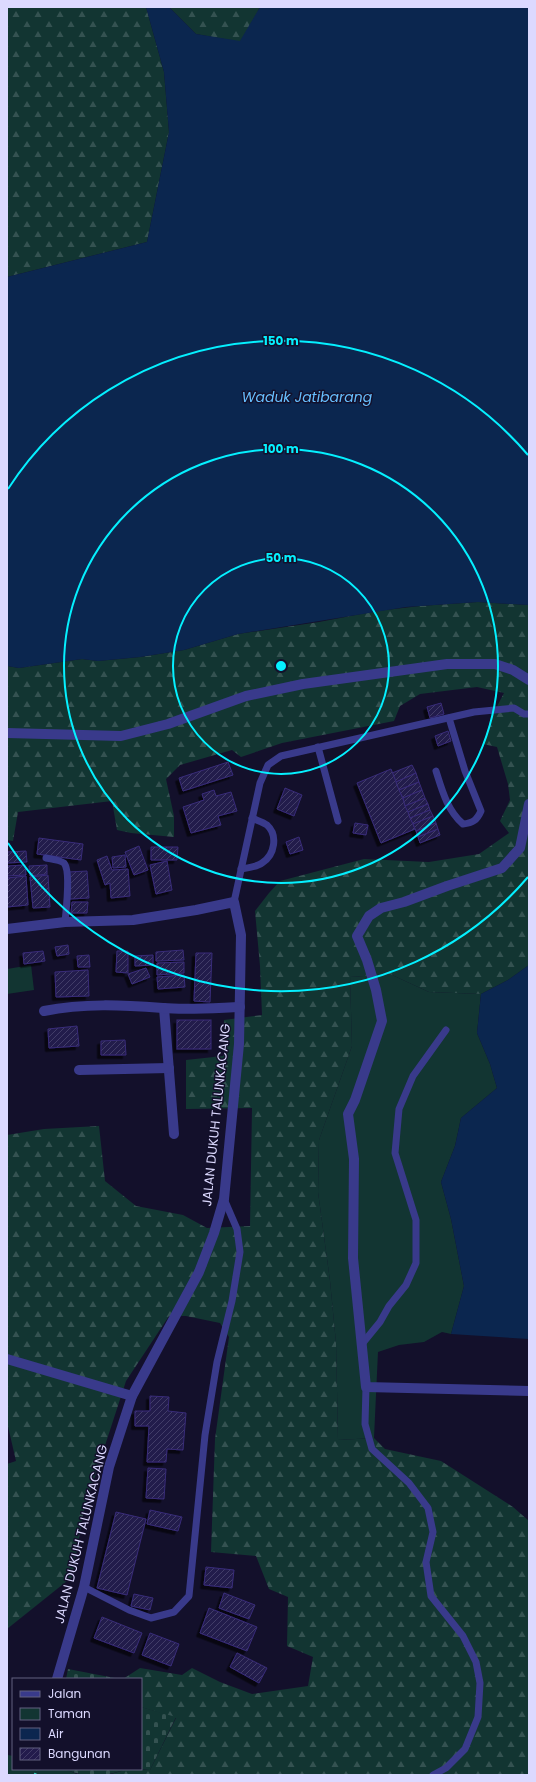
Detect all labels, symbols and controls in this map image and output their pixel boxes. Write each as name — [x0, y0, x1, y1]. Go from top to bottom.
text: 150 m — [263, 332, 299, 349]
water label: Waduk Jatibarang — [242, 387, 373, 407]
text: 100 m — [263, 440, 299, 457]
text: 50 m — [266, 549, 297, 566]
centre of rings — [274, 659, 288, 673]
street label: JALAN DUKUH TALUNKACANG — [197, 1023, 235, 1207]
street label: JALAN DUKUH TALUNKACANG — [50, 1443, 112, 1625]
legend — [12, 1678, 142, 1770]
text: Jalan — [48, 1685, 81, 1702]
text: Taman — [48, 1705, 91, 1722]
text: Air — [48, 1725, 64, 1742]
text: Bangunan — [48, 1745, 110, 1762]

